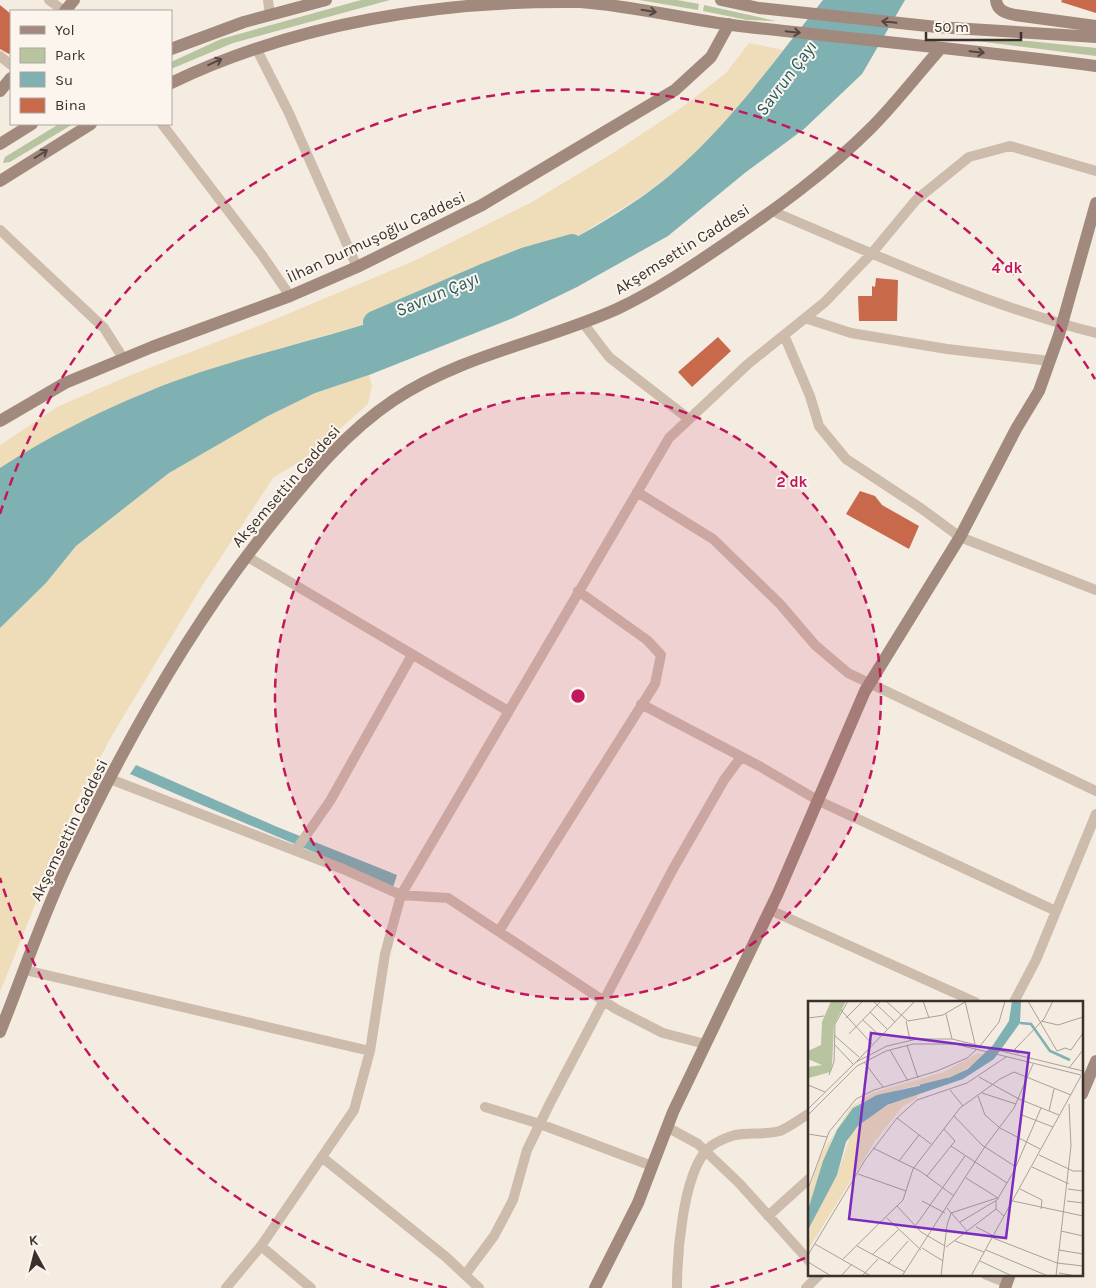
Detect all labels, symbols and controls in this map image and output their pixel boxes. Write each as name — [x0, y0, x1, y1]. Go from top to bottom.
one-way arrow — [641, 6, 657, 16]
legend — [10, 10, 172, 125]
scale bar — [926, 10, 1021, 42]
one-way arrow — [881, 17, 897, 27]
text: 50 m — [934, 18, 969, 36]
text: Yol — [55, 21, 75, 39]
one-way arrow — [784, 27, 800, 37]
water label: Savrun Çayı — [751, 36, 821, 120]
text: Park — [55, 46, 85, 64]
one-way arrow — [969, 47, 985, 57]
one-way arrow — [207, 57, 222, 67]
text: Su — [55, 71, 73, 89]
text: Bina — [55, 96, 86, 114]
one-way arrow — [33, 149, 47, 159]
street label: İlhan Durmuşoğlu Caddesi — [284, 187, 468, 287]
street label: Akşemsettin Caddesi — [611, 200, 753, 298]
text: 4 dk — [992, 259, 1023, 277]
water label: Savrun Çayı — [392, 267, 482, 321]
street label: Akşemsettin Caddesi — [228, 421, 344, 551]
text: 2 dk — [777, 473, 808, 491]
centre of rings — [569, 687, 587, 705]
street label: Akşemsettin Caddesi — [26, 756, 112, 904]
inset map — [808, 1001, 1084, 1276]
north arrow — [10, 1228, 60, 1278]
text: K — [28, 1231, 40, 1250]

